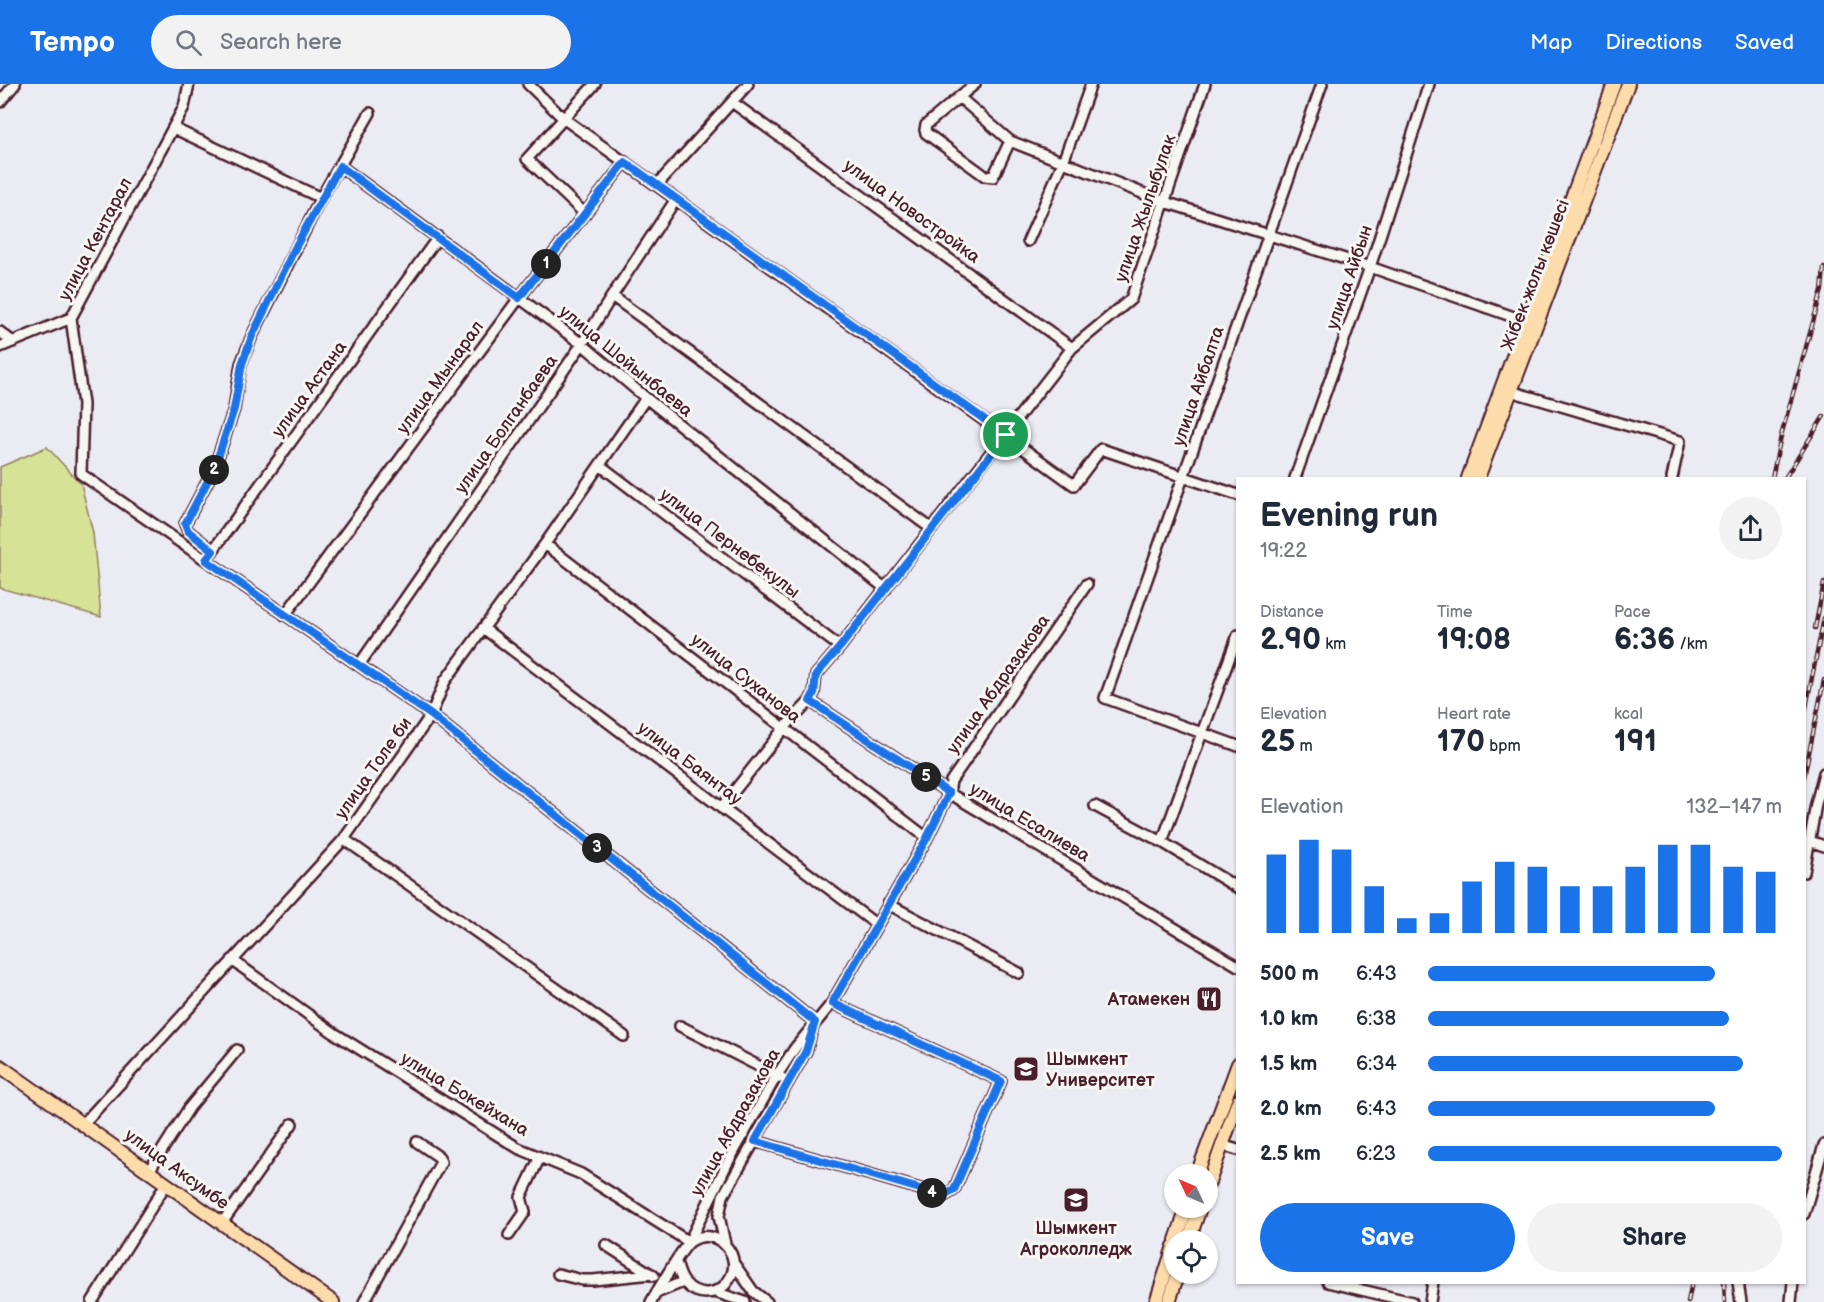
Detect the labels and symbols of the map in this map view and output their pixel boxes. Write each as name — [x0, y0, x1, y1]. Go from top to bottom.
street label: улица Жылыбулак — [1110, 131, 1181, 285]
street label: улица Новостройка — [840, 155, 984, 268]
street label: улица Кентарал — [54, 174, 137, 304]
street label: Жібек жолы көшесі — [1497, 197, 1574, 354]
street label: улица Айбын — [1322, 222, 1377, 332]
pin: 1 — [531, 249, 561, 279]
street label: улица Шойынбаева — [555, 301, 697, 422]
street label: улица Мынарал — [392, 317, 488, 438]
street label: улица Айбалта — [1168, 323, 1229, 449]
street label: улица Астана — [267, 337, 352, 442]
street label: улица Болганбаева — [451, 351, 562, 498]
pin — [980, 409, 1031, 460]
pin: 2 — [199, 455, 229, 485]
street label: улица Пернебекулы — [656, 484, 804, 603]
street label: улица Абдразакова — [942, 610, 1055, 758]
street label: улица Суханова — [687, 629, 805, 728]
street label: улица Толе би — [331, 713, 416, 823]
street label: улица Баянтау — [634, 717, 746, 810]
pin: 5 — [911, 762, 941, 792]
street label: улица Есалиева — [966, 778, 1094, 867]
pin: 3 — [582, 833, 612, 863]
restaurant icon: Атамекен — [1194, 984, 1224, 1014]
place label: Атамекен — [1107, 989, 1190, 1010]
street label: улица Абдразакова — [686, 1045, 785, 1200]
street label: улица Бокейхана — [397, 1048, 533, 1141]
place label: Шымкент Университет — [1046, 1049, 1155, 1091]
school or university icon: Шымкент Университет — [1011, 1054, 1041, 1084]
street label: улица Аксумбе — [120, 1125, 233, 1214]
north arrow — [1164, 1164, 1218, 1218]
pin: 4 — [917, 1178, 947, 1208]
school or university icon: Шымкент Агроколледж — [1061, 1185, 1091, 1215]
place label: Шымкент Агроколледж — [1019, 1218, 1132, 1260]

